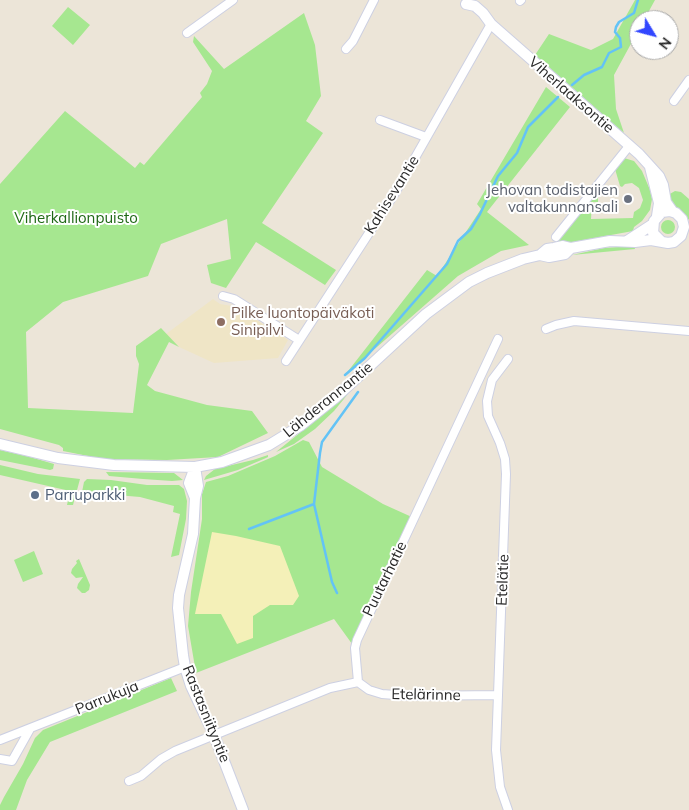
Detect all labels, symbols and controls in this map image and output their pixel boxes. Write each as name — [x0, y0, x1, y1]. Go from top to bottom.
north arrow — [629, 10, 679, 60]
text: N — [655, 34, 676, 53]
street label: Viherlaaksontie — [525, 53, 617, 137]
street label: Kahisevantie — [361, 153, 423, 237]
place label: Jehovan todistajien valtakunnansali — [486, 181, 618, 216]
marker: Jehovan todistajien valtakunnansali — [622, 193, 634, 205]
park label: Viherkallionpuisto — [14, 209, 138, 227]
place label: Pilke luontopäiväkoti Sinipilvi — [231, 304, 374, 339]
marker: Pilke luontopäiväkoti Sinipilvi — [215, 316, 227, 328]
street label: Lähderannantie — [280, 358, 376, 442]
place label: Parruparkki — [45, 486, 125, 504]
marker: Parruparkki — [29, 489, 41, 501]
street label: Puutarhatie — [359, 538, 411, 620]
street label: Etelätie — [493, 554, 513, 606]
street label: Rastasniityntie — [178, 663, 234, 765]
street label: Parrukuja — [73, 677, 141, 719]
street label: Etelärinne — [391, 685, 461, 705]

